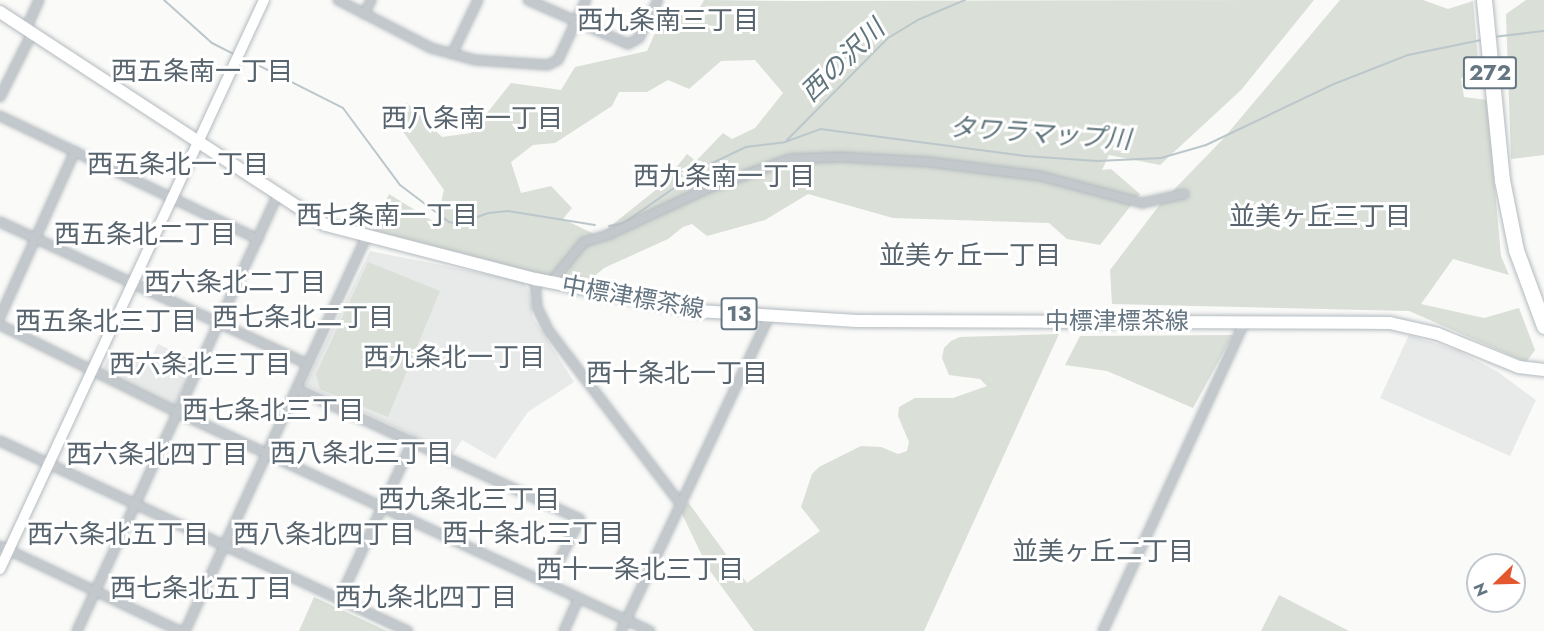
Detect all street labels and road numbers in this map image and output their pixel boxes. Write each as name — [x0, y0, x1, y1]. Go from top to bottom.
road number: 272 — [1462, 54, 1518, 92]
street label: 中標津標茶線 — [560, 270, 706, 324]
road number: 13 — [720, 295, 758, 333]
street label: 中標津標茶線 — [1045, 307, 1189, 335]

